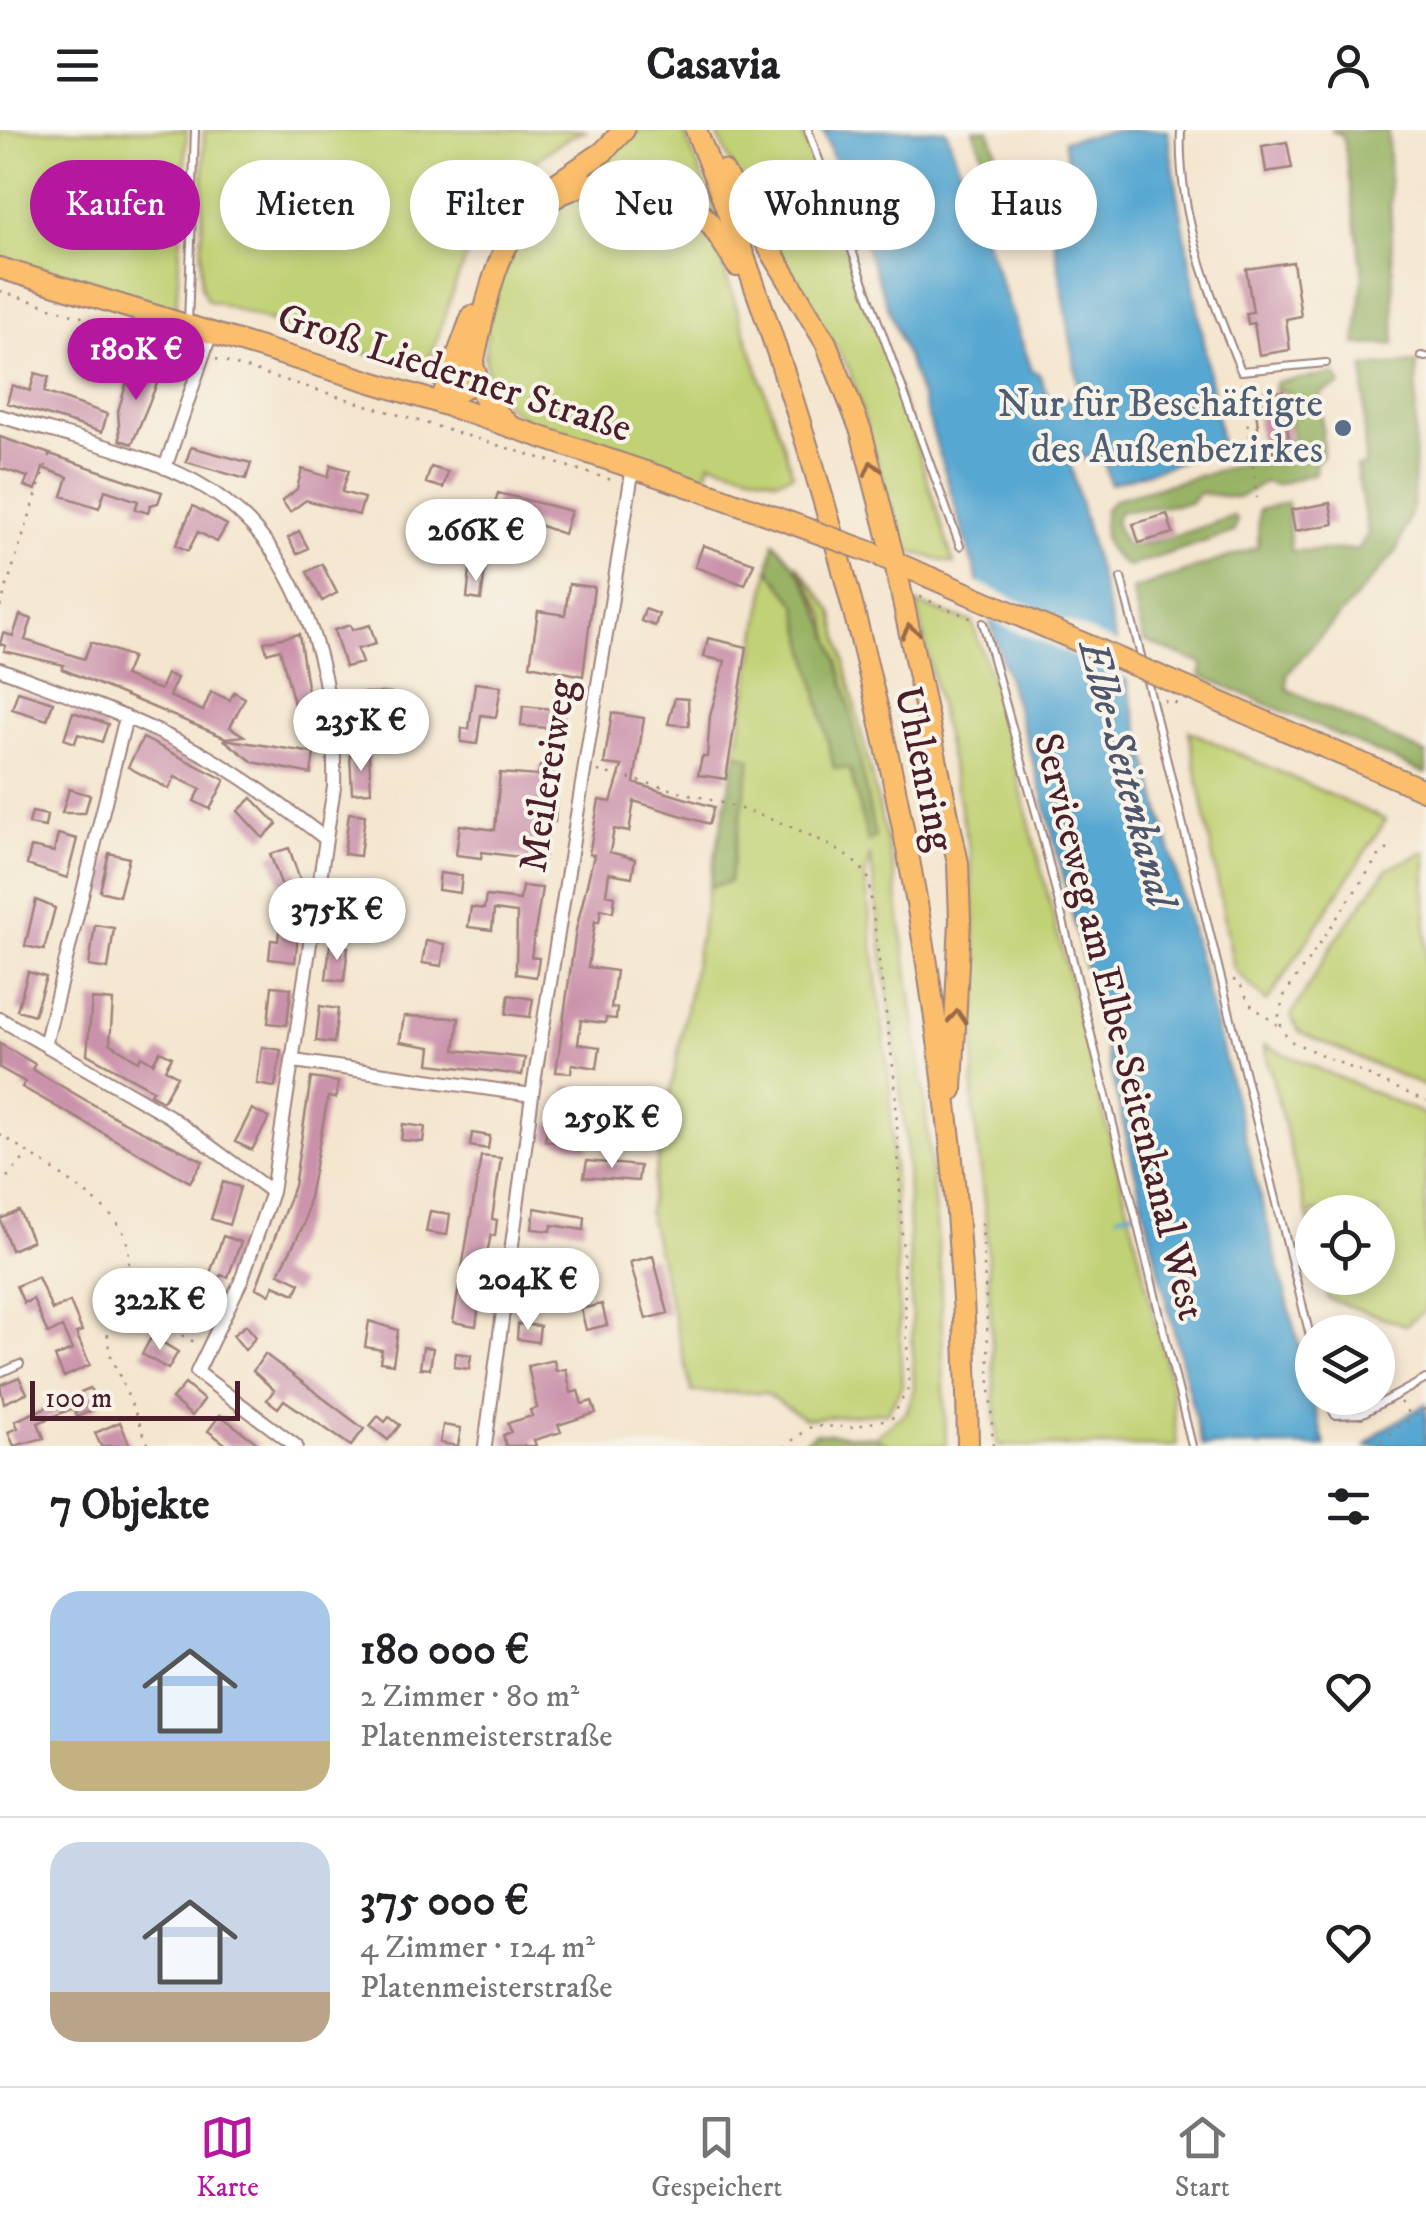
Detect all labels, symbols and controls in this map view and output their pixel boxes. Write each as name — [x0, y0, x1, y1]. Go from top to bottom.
text: Casavia — [646, 37, 780, 93]
icon: menu — [50, 38, 105, 93]
icon: person — [1321, 38, 1376, 93]
chip: Kaufen — [30, 160, 200, 250]
chip: Mieten — [220, 160, 390, 250]
chip: Filter — [410, 160, 559, 250]
chip: Neu — [579, 160, 709, 250]
chip: Wohnung — [729, 160, 935, 250]
chip: Haus — [955, 160, 1097, 250]
street label: Groß Liederner Straße — [271, 293, 637, 455]
pin: 180K € — [55, 318, 217, 403]
text: 180K € — [89, 330, 183, 370]
place label: Nur für Beschäftigte des Außenbezirkes — [998, 380, 1323, 476]
marker: Nur für Beschäftigte des Außenbezirkes — [1332, 417, 1354, 439]
one-way arrow — [862, 460, 883, 477]
pin: 266K € — [395, 499, 557, 584]
text: 266K € — [427, 511, 525, 551]
one-way arrow — [900, 623, 921, 640]
water label: Elbe-Seitenkanal — [1065, 633, 1188, 917]
street label: Meilereiweg — [509, 675, 589, 876]
street label: Uhlenring — [881, 682, 965, 856]
pin: 235K € — [280, 689, 442, 774]
text: 235K € — [315, 701, 407, 741]
street label: Serviceweg am Elbe-Seitenkanal West — [1021, 728, 1215, 1326]
pin: 375K € — [256, 878, 418, 963]
text: 375K € — [291, 890, 383, 930]
one-way arrow — [946, 1009, 967, 1025]
pin: 259K € — [531, 1086, 693, 1171]
text: 259K € — [564, 1098, 660, 1138]
map controls — [1295, 1195, 1395, 1415]
button: locate — [1295, 1195, 1395, 1295]
pin: 204K € — [447, 1248, 609, 1333]
text: 204K € — [478, 1260, 578, 1300]
pin: 322K € — [79, 1268, 241, 1353]
text: 322K € — [114, 1280, 206, 1320]
button: layers — [1295, 1315, 1395, 1415]
scale bar — [30, 1376, 240, 1420]
text: 100 m — [45, 1381, 112, 1416]
icon: filters — [1321, 1479, 1376, 1534]
text: 7 Objekte — [50, 1480, 210, 1532]
text: 180 000 € — [360, 1625, 529, 1677]
icon: home — [130, 1631, 250, 1751]
icon: heart — [1321, 1664, 1376, 1719]
text: 2 Zimmer · 80 m² — [360, 1677, 579, 1717]
text: Platenmeisterstraße — [360, 1717, 612, 1757]
text: 375 000 € — [360, 1876, 529, 1928]
icon: home — [130, 1882, 250, 2002]
icon: heart — [1321, 1915, 1376, 1970]
text: 4 Zimmer · 124 m² — [360, 1928, 595, 1968]
text: Platenmeisterstraße — [360, 1968, 612, 2008]
tab: Karte — [196, 2110, 259, 2205]
tab: Gespeichert — [651, 2110, 782, 2205]
tab: Start — [1175, 2110, 1230, 2205]

